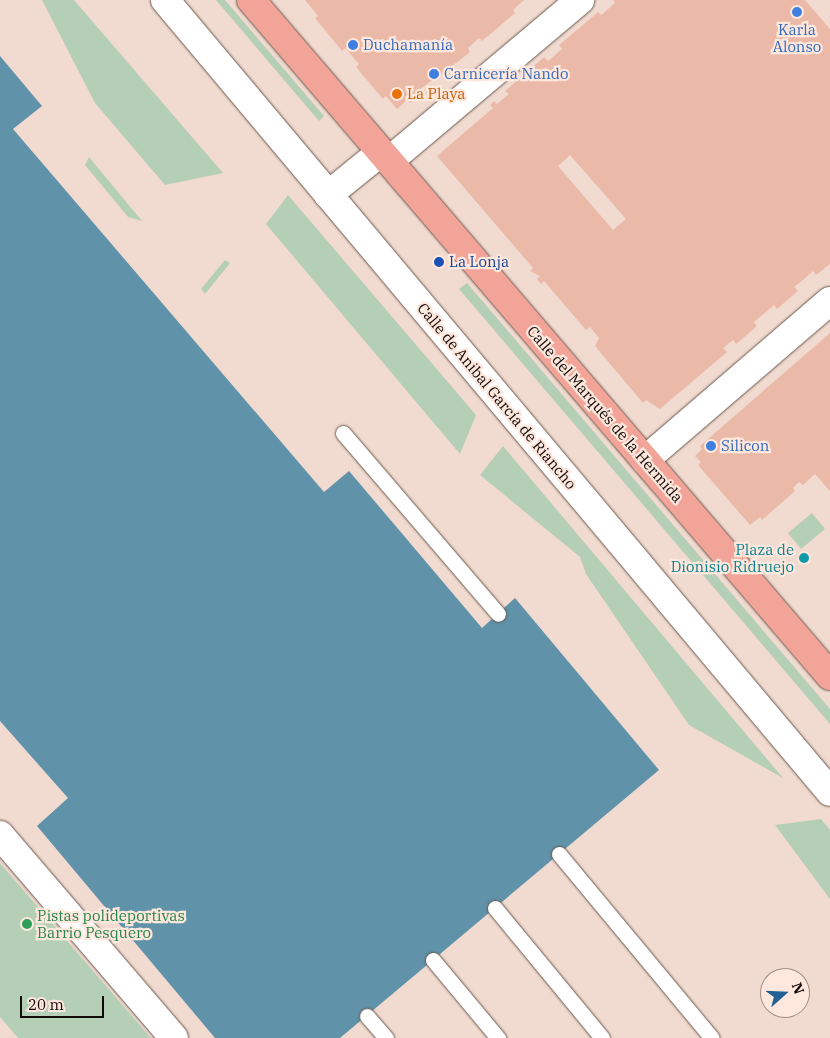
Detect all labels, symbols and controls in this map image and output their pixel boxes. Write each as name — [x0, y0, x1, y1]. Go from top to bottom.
marker: Karla Alonso — [791, 6, 803, 18]
place label: Karla Alonso — [773, 20, 821, 55]
place label: Duchamanía — [363, 36, 453, 54]
marker: Duchamanía — [347, 39, 359, 51]
place label: Carnicería Nando — [444, 65, 568, 83]
marker: Carnicería Nando — [428, 68, 440, 80]
place label: La Playa — [407, 85, 465, 103]
marker: La Playa — [391, 88, 403, 100]
place label: La Lonja — [449, 253, 509, 271]
marker: La Lonja — [433, 256, 445, 268]
street label: Calle de Anibal García de Riancho — [414, 299, 580, 493]
street label: Calle del Marqués de la Hermida — [523, 322, 687, 506]
place label: Silicon — [721, 437, 769, 455]
marker: Silicon — [705, 440, 717, 452]
place label: Plaza de Dionisio Ridruejo — [671, 540, 794, 575]
marker: Plaza de Dionisio Ridruejo — [798, 552, 810, 564]
place label: Pistas polideportivas Barrio Pesquero — [37, 906, 185, 941]
marker: Pistas polideportivas Barrio Pesquero — [21, 918, 33, 930]
north arrow — [760, 968, 810, 1018]
text: N — [788, 980, 809, 996]
scale bar — [22, 986, 106, 1018]
text: 20 m — [28, 995, 64, 1014]

